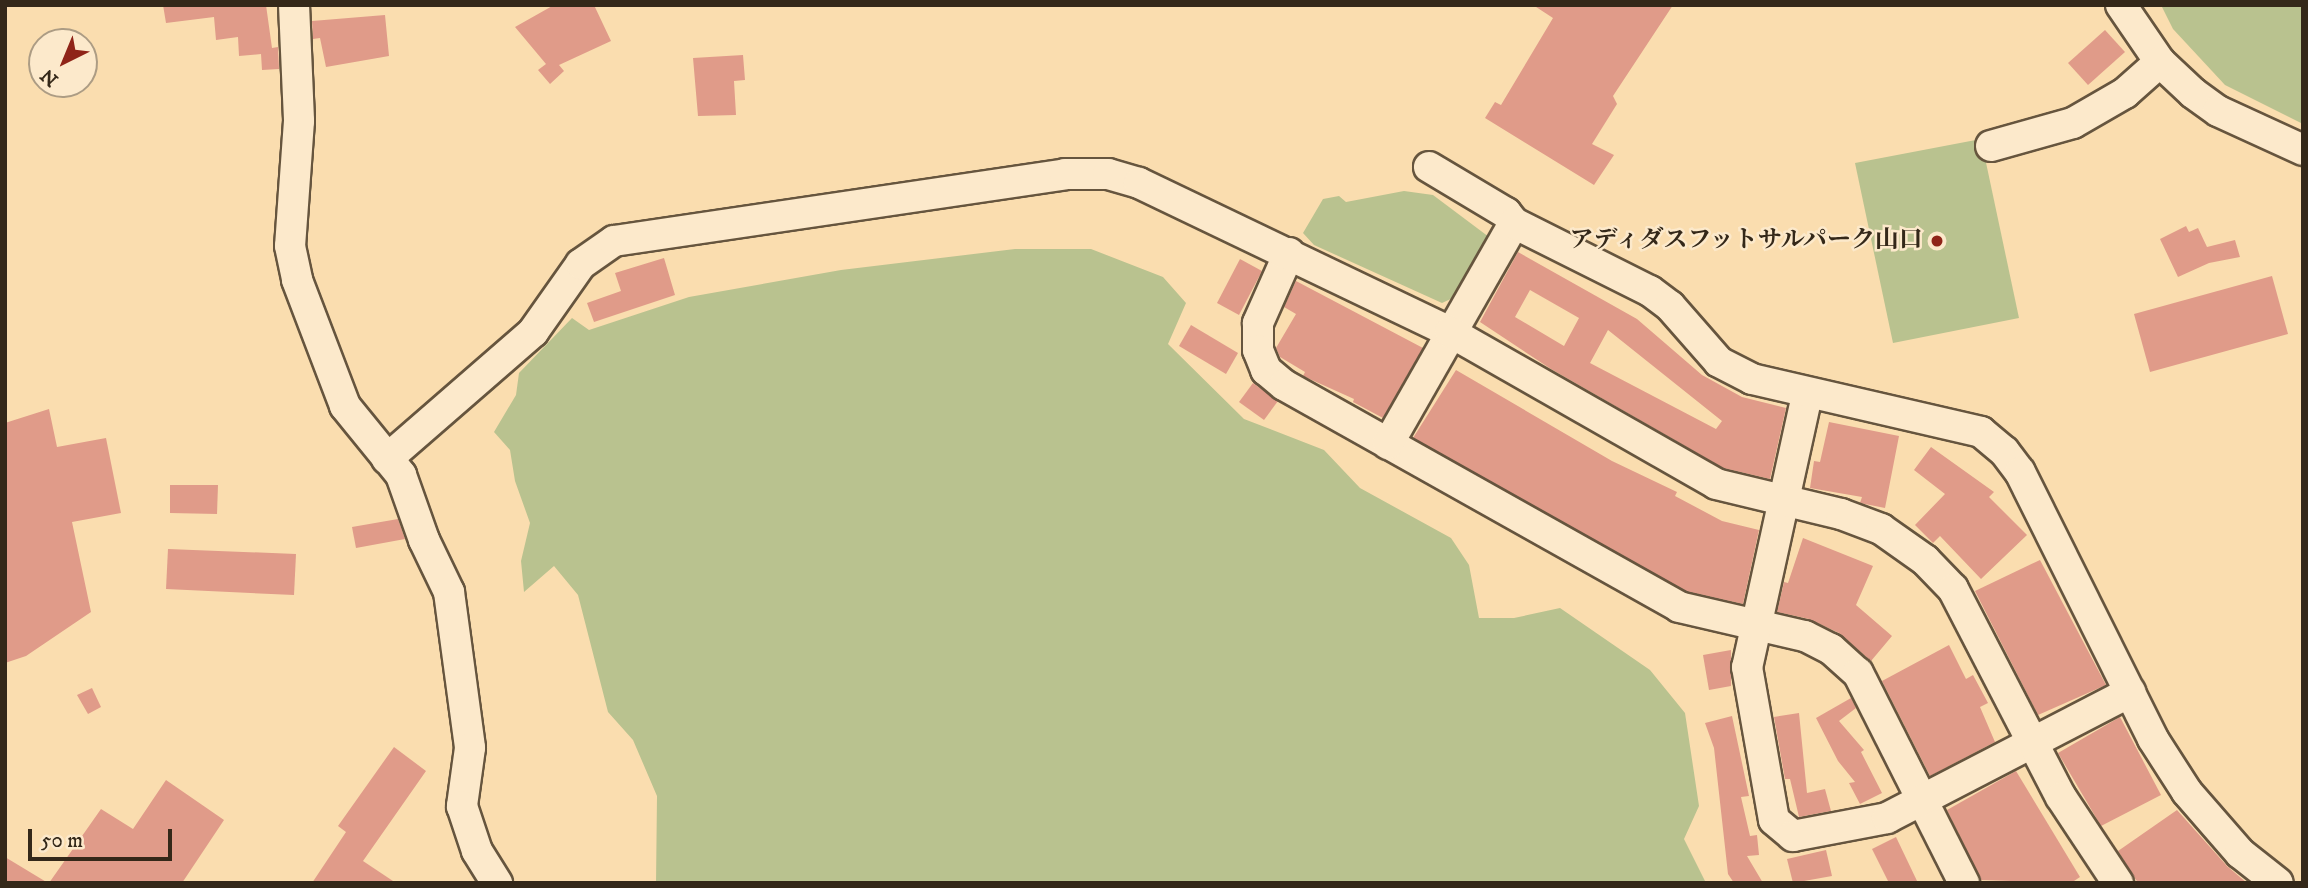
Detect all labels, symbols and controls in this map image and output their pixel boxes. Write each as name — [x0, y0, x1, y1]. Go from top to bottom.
north arrow — [28, 28, 98, 98]
text: N — [36, 64, 63, 91]
place label: アディダスフットサルパーク山口 — [1563, 227, 1923, 255]
marker: アディダスフットサルパーク山口 — [1929, 233, 1945, 249]
scale bar — [32, 814, 175, 858]
text: 50 m — [41, 828, 83, 854]

